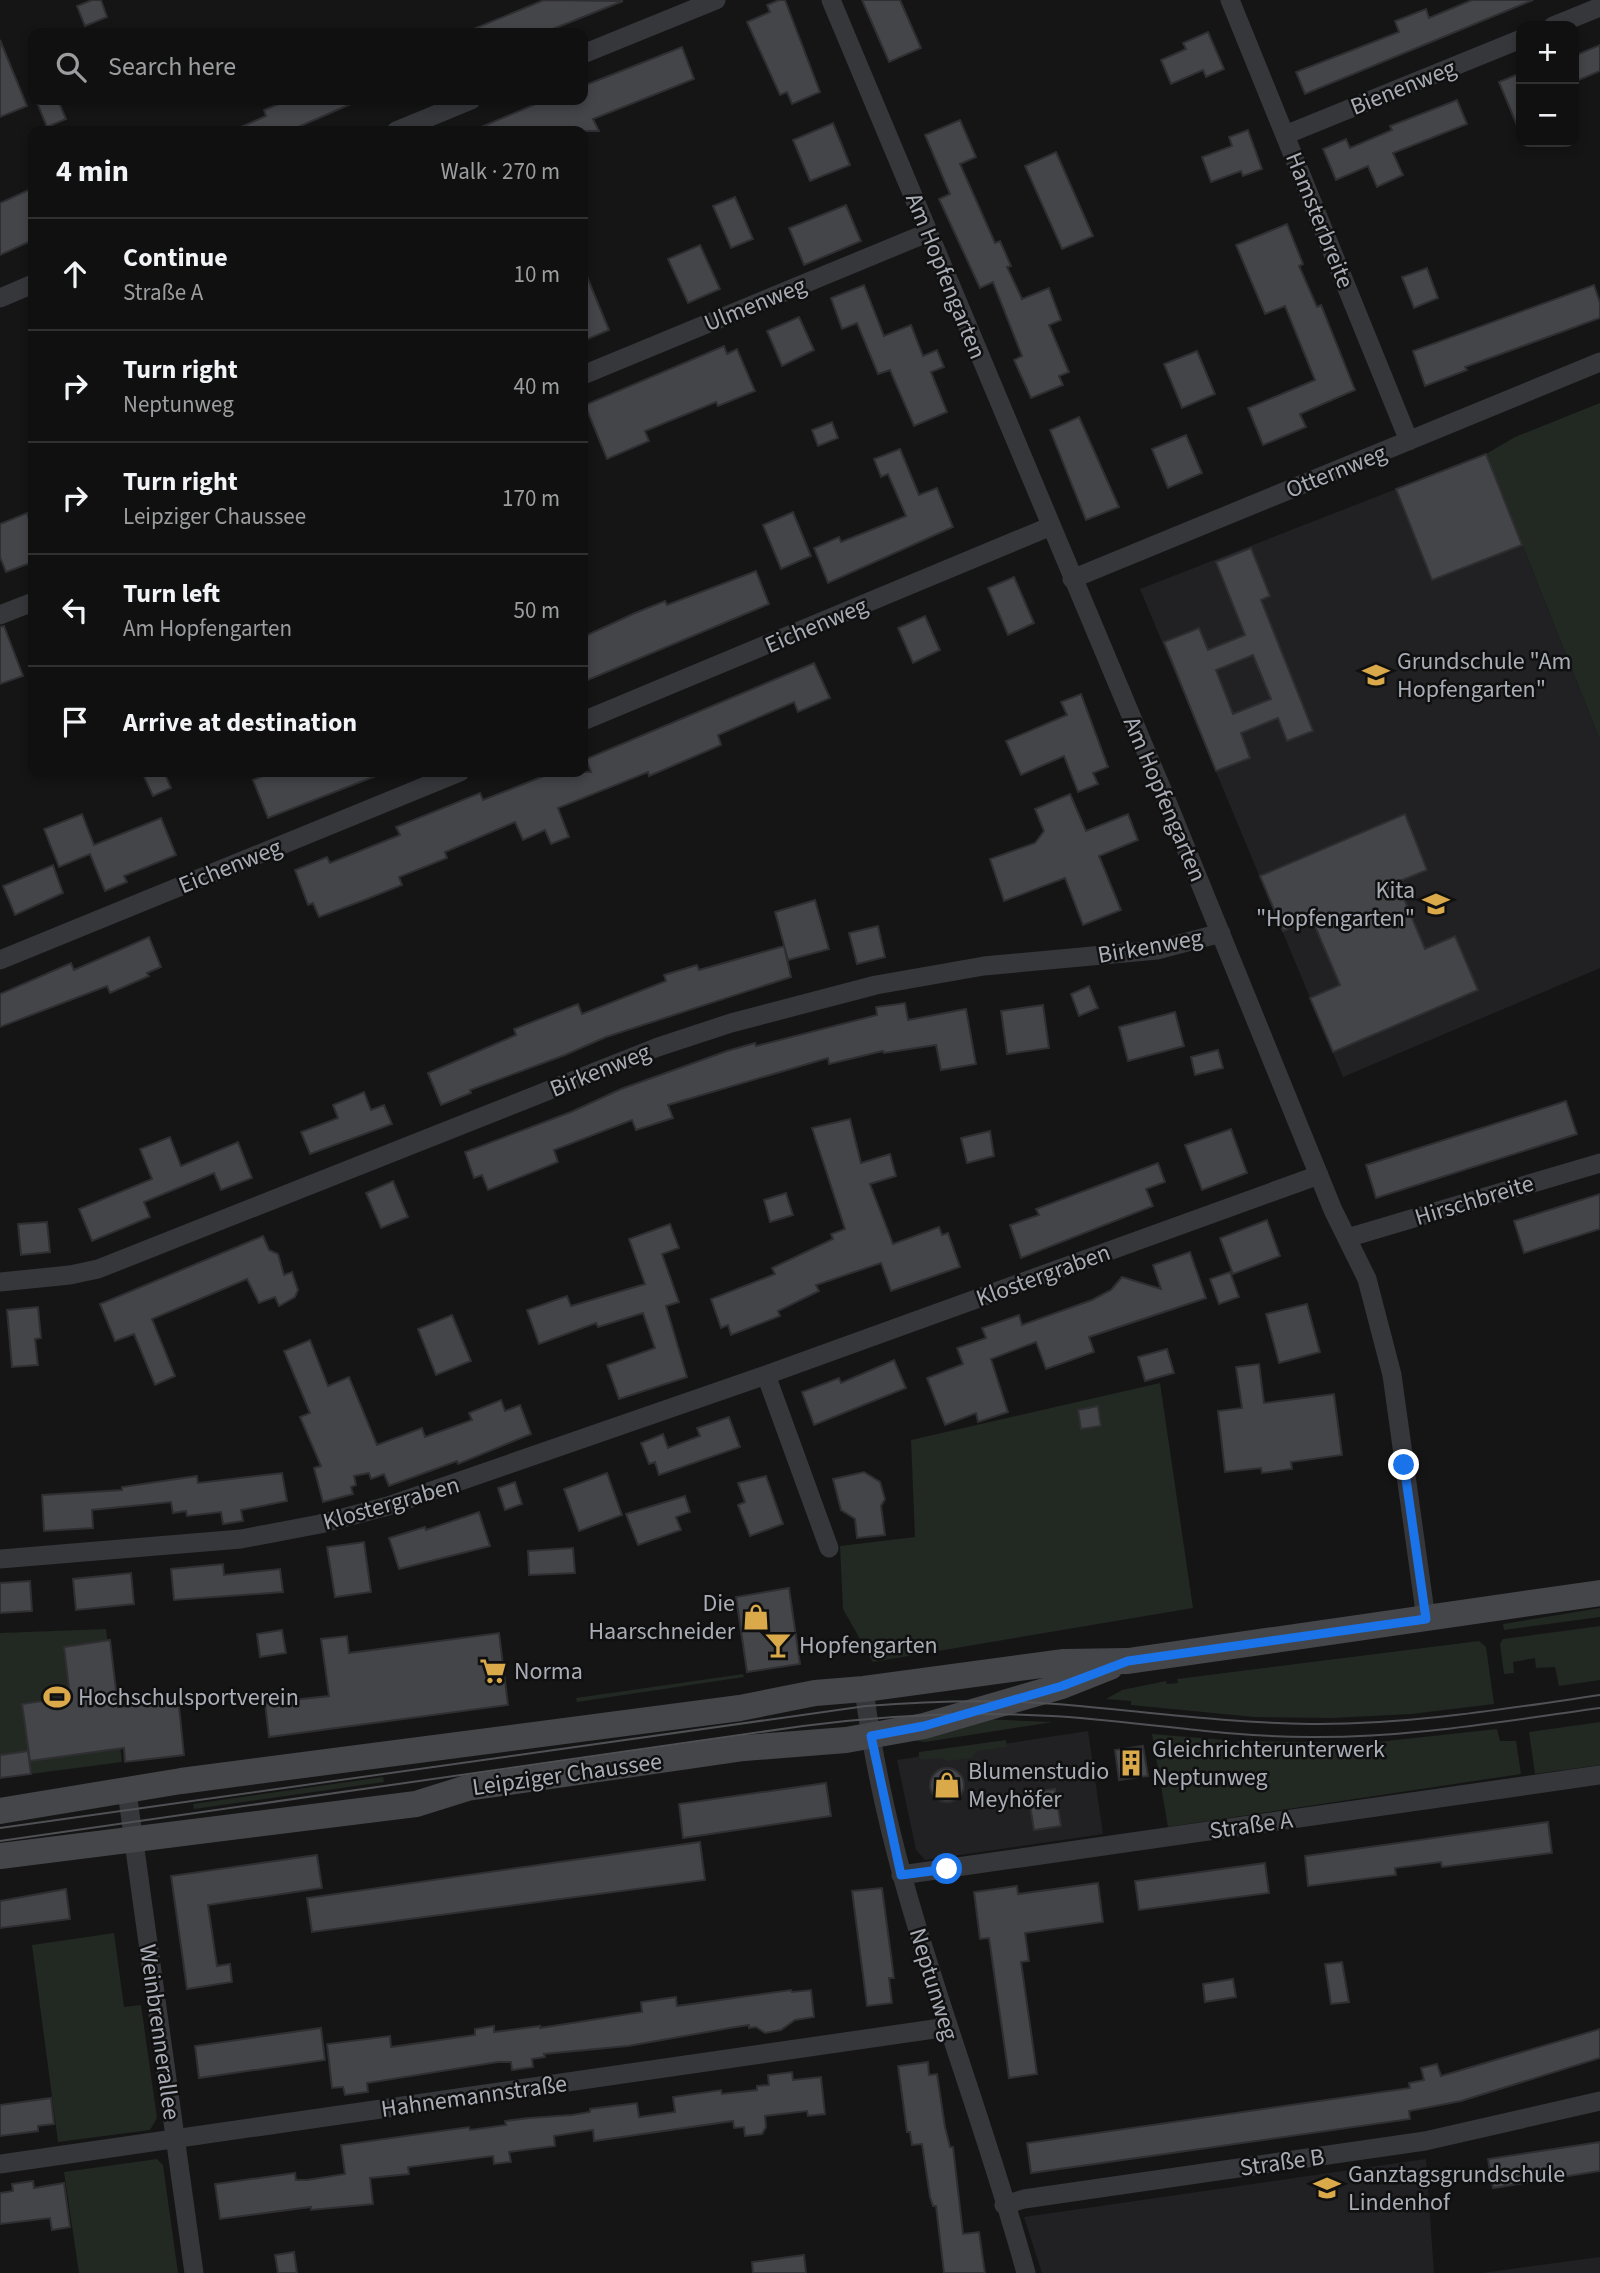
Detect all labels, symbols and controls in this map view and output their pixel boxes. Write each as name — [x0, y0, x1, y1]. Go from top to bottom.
map controls — [1516, 21, 1579, 147]
button: + — [1516, 21, 1579, 84]
search box — [28, 28, 588, 105]
icon: search — [52, 48, 90, 86]
text: Search here — [108, 48, 236, 85]
street label: Bienenweg — [1345, 50, 1461, 124]
button: − — [1516, 84, 1579, 147]
street label: Hamsterbreite — [1276, 147, 1363, 294]
text: 4 min — [56, 150, 129, 193]
text: Walk · 270 m — [441, 155, 560, 188]
street label: Am Hopfengarten — [896, 188, 995, 365]
text: Continue — [123, 239, 228, 276]
icon: ahead — [56, 255, 94, 293]
text: 10 m — [513, 258, 560, 291]
street label: Ulmenweg — [699, 268, 812, 341]
text: Straße A — [123, 276, 203, 309]
text: Turn right — [123, 351, 238, 388]
icon: right — [56, 367, 94, 405]
text: 40 m — [513, 370, 560, 403]
text: Neptunweg — [123, 388, 234, 421]
street label: Otternweg — [1281, 435, 1392, 507]
text: Turn right — [123, 463, 238, 500]
icon: right — [56, 479, 94, 517]
text: 170 m — [502, 482, 560, 515]
text: Leipziger Chaussee — [123, 500, 306, 533]
text: Turn left — [123, 575, 220, 612]
street label: Eichenweg — [759, 588, 873, 663]
icon: left — [56, 591, 94, 629]
text: 50 m — [513, 594, 560, 627]
text: Am Hopfengarten — [123, 612, 292, 645]
place label: Grundschule "Am Hopfengarten" — [1397, 644, 1571, 707]
school or university icon: Grundschule "Am Hopfengarten" — [1361, 660, 1391, 690]
icon: arrive — [56, 703, 94, 741]
text: Arrive at destination — [123, 704, 357, 741]
street label: Am Hopfengarten — [1114, 711, 1215, 887]
street label: Eichenweg — [173, 830, 287, 903]
place label: Kita "Hopfengarten" — [1256, 873, 1415, 936]
school or university icon: Kita "Hopfengarten" — [1421, 889, 1451, 919]
street label: Birkenweg — [1095, 920, 1205, 973]
street label: Birkenweg — [545, 1034, 656, 1106]
street label: Hirschbreite — [1410, 1166, 1538, 1235]
street label: Klostergraben — [971, 1235, 1115, 1316]
route end — [1388, 1449, 1419, 1480]
street label: Klostergraben — [319, 1467, 464, 1540]
place label: Die Haarschneider — [588, 1586, 736, 1649]
shop icon: Die Haarschneider — [741, 1602, 771, 1632]
place label: Hopfengarten — [799, 1628, 938, 1663]
bar icon: Hopfengarten — [763, 1630, 793, 1660]
place label: Norma — [514, 1654, 583, 1689]
supermarket icon: Norma — [478, 1656, 508, 1686]
place label: Hochschulsportverein — [78, 1680, 299, 1715]
sports icon: Hochschulsportverein — [42, 1682, 72, 1712]
place label: Gleichrichterunterwerk Neptunweg — [1152, 1732, 1385, 1795]
street label: Leipziger Chaussee — [470, 1744, 664, 1805]
building icon: Gleichrichterunterwerk Neptunweg — [1116, 1748, 1146, 1778]
place label: Blumenstudio Meyhöfer — [968, 1754, 1109, 1817]
shop icon: Blumenstudio Meyhöfer — [932, 1770, 962, 1800]
street label: Straße A — [1207, 1802, 1295, 1849]
route start — [931, 1853, 962, 1884]
street label: Neptunweg — [900, 1924, 967, 2045]
street label: Weinbrennerallee — [130, 1942, 189, 2122]
street label: Hahnemannstraße — [379, 2066, 569, 2127]
street label: Straße B — [1238, 2139, 1327, 2186]
place label: Ganztagsgrundschule Lindenhof — [1348, 2157, 1565, 2220]
school or university icon: Ganztagsgrundschule Lindenhof — [1312, 2173, 1342, 2203]

